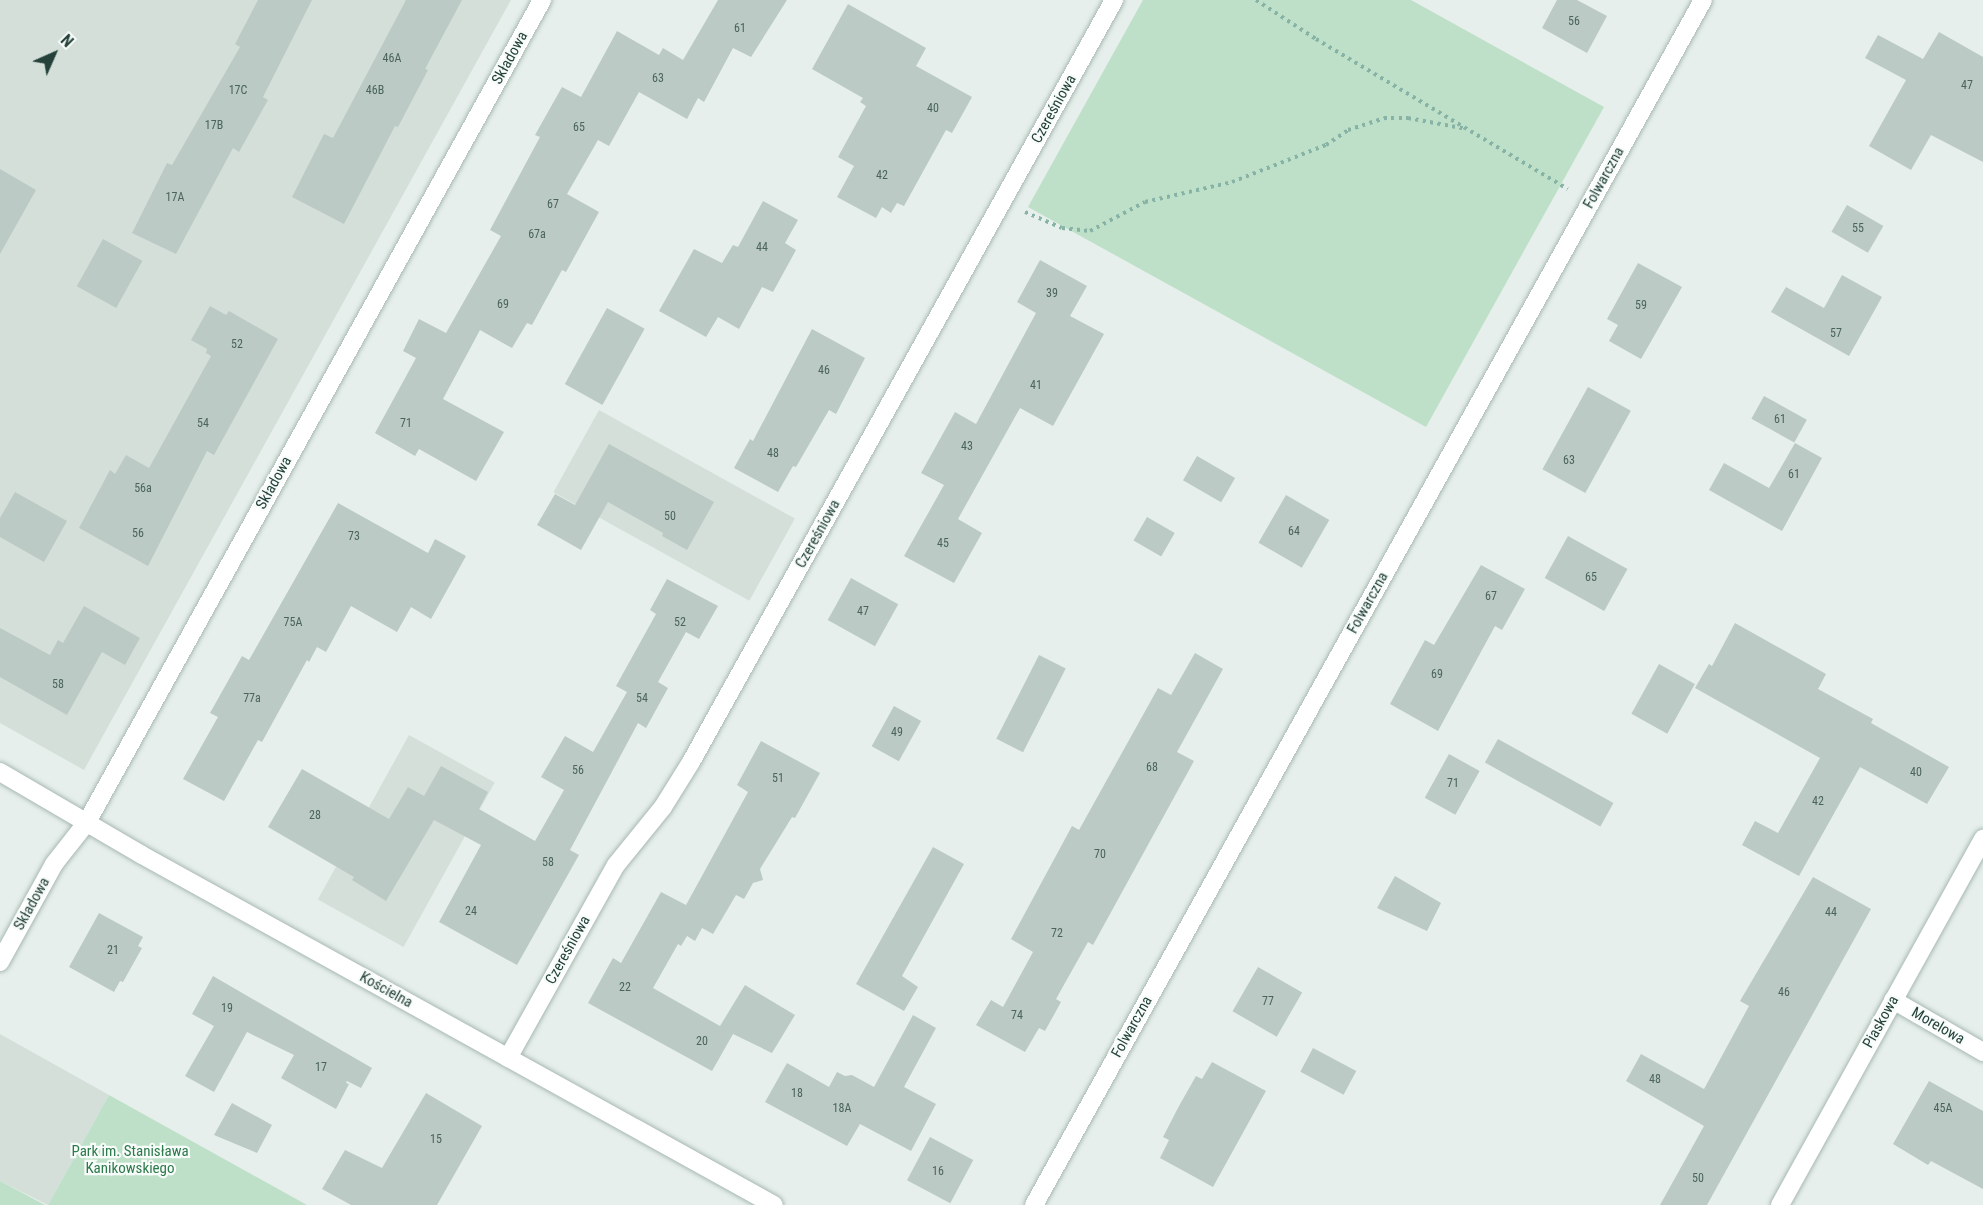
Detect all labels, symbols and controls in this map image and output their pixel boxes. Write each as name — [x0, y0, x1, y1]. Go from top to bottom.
house number: 56 — [1568, 15, 1580, 29]
house number: 61 — [734, 22, 746, 36]
north arrow — [24, 24, 84, 84]
street label: Składowa — [488, 29, 532, 87]
text: N — [57, 31, 77, 51]
house number: 46A — [383, 52, 401, 66]
house number: 63 — [652, 72, 664, 86]
street label: Czereśniowa — [1028, 72, 1080, 146]
house number: 47 — [1961, 79, 1973, 93]
house number: 17C — [229, 84, 247, 98]
house number: 46B — [366, 84, 384, 98]
house number: 40 — [927, 102, 939, 116]
house number: 17B — [205, 119, 223, 133]
house number: 65 — [573, 121, 585, 135]
street label: Folwarczna — [1580, 144, 1628, 212]
house number: 42 — [876, 169, 888, 183]
house number: 17A — [166, 191, 184, 205]
house number: 67 — [547, 198, 559, 212]
house number: 55 — [1852, 222, 1864, 236]
house number: 67a — [528, 228, 546, 242]
house number: 44 — [756, 241, 768, 255]
house number: 39 — [1046, 287, 1058, 301]
house number: 69 — [497, 298, 509, 312]
house number: 59 — [1635, 299, 1647, 313]
house number: 57 — [1830, 327, 1842, 341]
house number: 52 — [231, 338, 243, 352]
house number: 46 — [818, 364, 830, 378]
house number: 41 — [1030, 379, 1042, 393]
house number: 61 — [1774, 413, 1786, 427]
house number: 54 — [197, 417, 209, 431]
house number: 71 — [400, 417, 412, 431]
house number: 43 — [961, 440, 973, 454]
house number: 48 — [767, 447, 779, 461]
street label: Składowa — [252, 454, 296, 512]
house number: 63 — [1563, 454, 1575, 468]
house number: 61 — [1788, 468, 1800, 482]
house number: 56a — [134, 482, 152, 496]
street label: Czereśniowa — [792, 497, 844, 571]
house number: 50 — [664, 510, 676, 524]
house number: 64 — [1288, 525, 1300, 539]
house number: 56 — [132, 527, 144, 541]
house number: 73 — [348, 530, 360, 544]
house number: 45 — [937, 537, 949, 551]
street label: Folwarczna — [1344, 569, 1392, 637]
house number: 65 — [1585, 571, 1597, 585]
house number: 67 — [1485, 590, 1497, 604]
house number: 47 — [857, 605, 869, 619]
house number: 75A — [284, 616, 302, 630]
house number: 52 — [674, 616, 686, 630]
house number: 69 — [1431, 668, 1443, 682]
house number: 58 — [52, 678, 64, 692]
house number: 77a — [243, 692, 261, 706]
house number: 54 — [636, 692, 648, 706]
house number: 49 — [891, 726, 903, 740]
house number: 68 — [1146, 761, 1158, 775]
house number: 56 — [572, 764, 584, 778]
house number: 40 — [1910, 766, 1922, 780]
house number: 51 — [772, 772, 784, 786]
house number: 71 — [1447, 777, 1459, 791]
house number: 42 — [1812, 795, 1824, 809]
house number: 28 — [309, 809, 321, 823]
house number: 70 — [1094, 848, 1106, 862]
house number: 58 — [542, 856, 554, 870]
street label: Składowa — [10, 875, 54, 933]
house number: 24 — [465, 905, 477, 919]
house number: 44 — [1825, 906, 1837, 920]
street label: Czereśniowa — [542, 913, 594, 987]
house number: 72 — [1051, 927, 1063, 941]
house number: 21 — [107, 944, 119, 958]
street label: Kościelna — [356, 968, 416, 1012]
house number: 22 — [619, 981, 631, 995]
house number: 46 — [1778, 986, 1790, 1000]
street label: Folwarczna — [1108, 993, 1156, 1061]
street label: Piaskowa — [1859, 993, 1903, 1051]
house number: 77 — [1262, 995, 1274, 1009]
house number: 19 — [221, 1002, 233, 1016]
street label: Morelowa — [1908, 1004, 1968, 1048]
house number: 74 — [1011, 1009, 1023, 1023]
house number: 20 — [696, 1035, 708, 1049]
house number: 17 — [315, 1061, 327, 1075]
house number: 48 — [1649, 1073, 1661, 1087]
house number: 18 — [791, 1087, 803, 1101]
house number: 18A — [833, 1102, 851, 1116]
house number: 45A — [1934, 1102, 1952, 1116]
house number: 15 — [430, 1133, 442, 1147]
park label: Park im. Stanisława Kanikowskiego — [71, 1142, 189, 1177]
house number: 16 — [932, 1165, 944, 1179]
house number: 50 — [1692, 1172, 1704, 1186]

